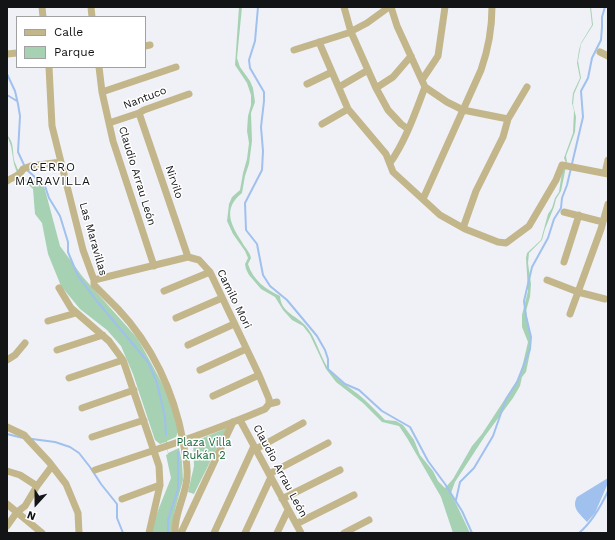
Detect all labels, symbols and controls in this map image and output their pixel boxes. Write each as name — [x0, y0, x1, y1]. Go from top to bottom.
legend — [16, 16, 146, 68]
text: Calle — [54, 25, 83, 39]
text: Parque — [54, 45, 95, 59]
street label: Nantuco — [122, 84, 168, 112]
street label: Claudio Arrau León — [116, 125, 158, 227]
district label: CERRO MARAVILLA — [15, 160, 91, 188]
street label: Nirvilo — [162, 164, 186, 200]
street label: Las Maravillas — [76, 201, 110, 277]
street label: Camilo Mori — [214, 267, 254, 331]
street label: Claudio Arrau León — [250, 422, 310, 520]
park label: Plaza Villa Rukán 2 — [176, 436, 232, 462]
north arrow — [16, 484, 56, 524]
text: N — [25, 508, 38, 523]

